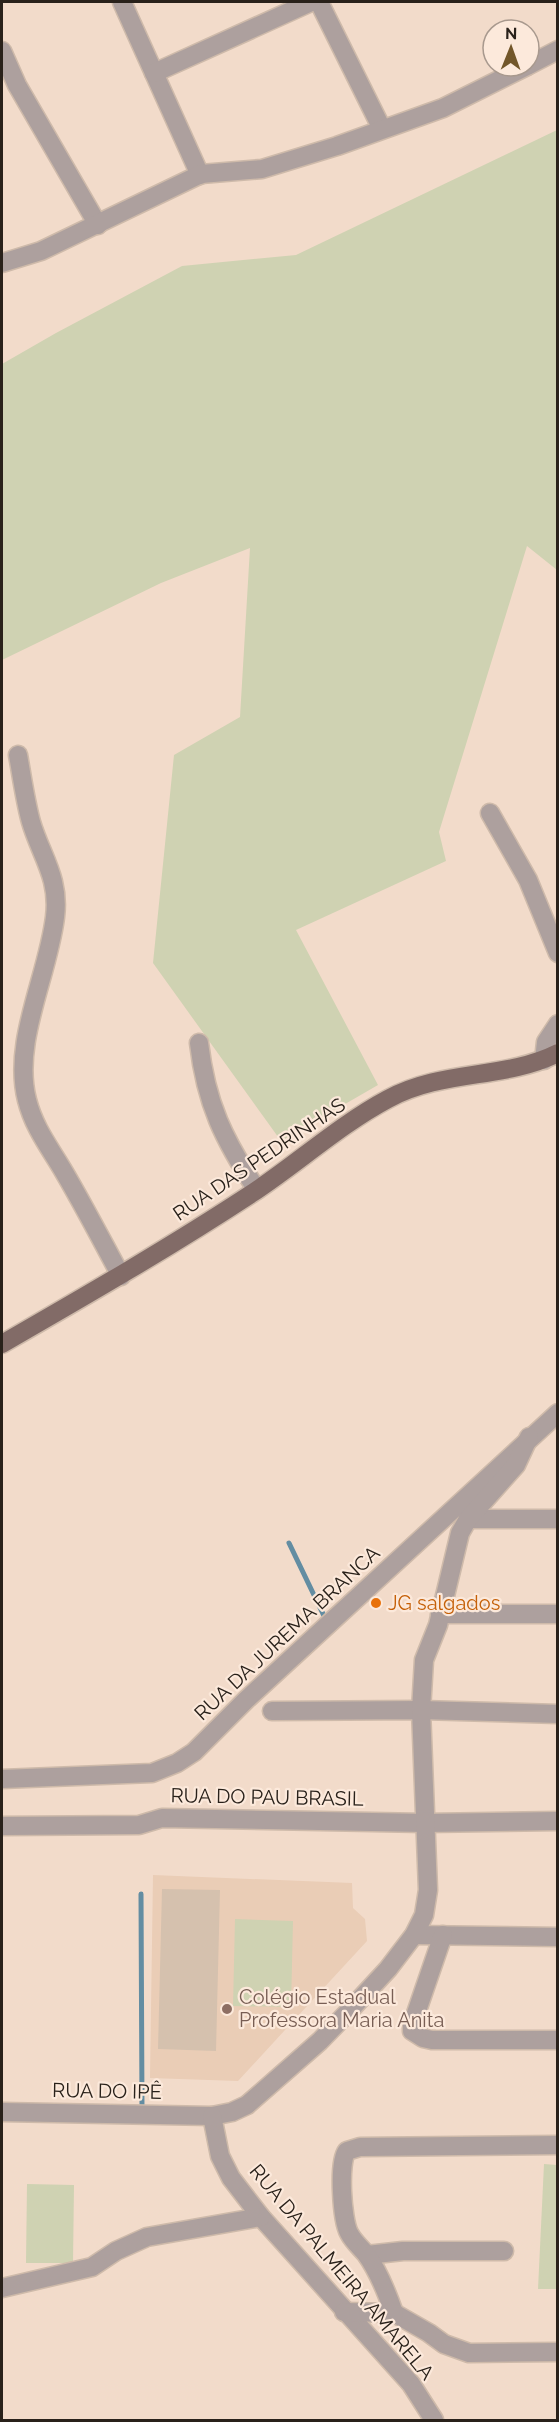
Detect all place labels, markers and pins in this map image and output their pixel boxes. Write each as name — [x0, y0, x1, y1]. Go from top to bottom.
place label: JG salgados — [388, 1591, 500, 1615]
marker: JG salgados — [369, 1596, 383, 1610]
place label: Colégio Estadual Professora Maria Anita — [239, 1985, 444, 2032]
marker: Colégio Estadual Professora Maria Anita — [220, 2002, 234, 2016]

